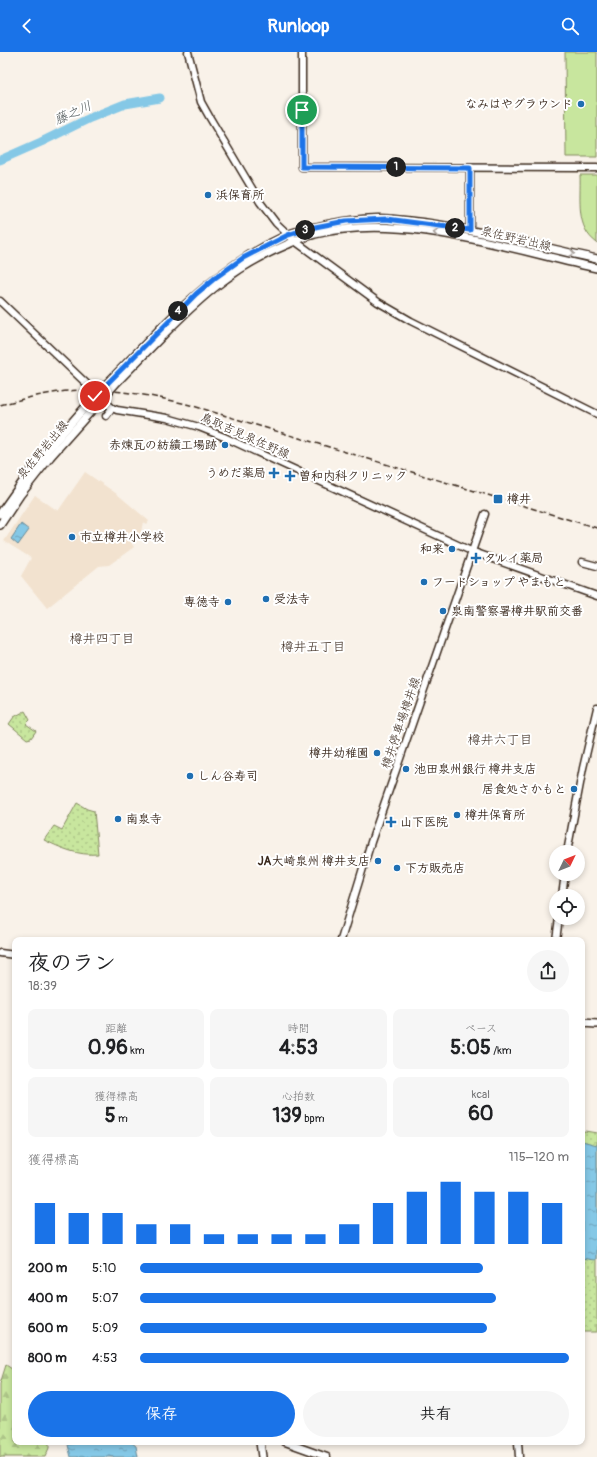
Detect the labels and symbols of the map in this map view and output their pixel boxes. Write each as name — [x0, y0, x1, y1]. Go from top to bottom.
pin — [285, 93, 319, 127]
place label: なみはやグラウンド — [465, 97, 573, 112]
water label: 藤之川 — [52, 98, 94, 128]
marker: なみはやグラウンド — [576, 99, 586, 109]
pin: 1 — [386, 157, 406, 177]
place label: 浜保育所 — [216, 188, 265, 203]
marker: 浜保育所 — [203, 190, 213, 200]
pin: 2 — [445, 218, 465, 238]
pin: 3 — [295, 220, 315, 240]
street label: 泉佐野岩出線 — [479, 224, 553, 254]
one-way arrow — [433, 229, 439, 238]
one-way arrow — [569, 249, 575, 257]
pin: 4 — [168, 301, 188, 321]
pin — [78, 379, 112, 413]
street label: 鳥取吉見泉佐野線 — [198, 410, 292, 462]
street label: 泉佐野岩出線 — [14, 418, 72, 482]
place label: 赤煉瓦の紡績工場跡 — [109, 438, 217, 453]
marker: 赤煉瓦の紡績工場跡 — [220, 440, 230, 450]
place label: うめだ薬局 — [206, 466, 266, 481]
marker: うめだ薬局 — [269, 468, 279, 478]
place label: 曽和内科クリニック — [299, 469, 407, 484]
marker: 曽和内科クリニック — [284, 470, 296, 482]
place label: 樽井 — [507, 492, 531, 507]
marker: 樽井 — [492, 493, 504, 505]
place label: 市立樽井小学校 — [80, 530, 164, 545]
marker: 市立樽井小学校 — [67, 532, 77, 542]
place label: 和来 — [420, 542, 444, 557]
marker: 和来 — [447, 544, 457, 554]
place label: タルイ薬局 — [484, 551, 544, 566]
marker: タルイ薬局 — [471, 553, 481, 563]
place label: フードショップ やまもと — [432, 575, 565, 590]
marker: フードショップ やまもと — [419, 577, 429, 587]
place label: 受法寺 — [274, 592, 310, 607]
marker: 受法寺 — [261, 594, 271, 604]
place label: 専徳寺 — [184, 595, 220, 610]
marker: 専徳寺 — [223, 597, 233, 607]
place label: 泉南警察署樽井駅前交番 — [451, 604, 583, 619]
marker: 泉南警察署樽井駅前交番 — [438, 606, 448, 616]
district label: 樽井四丁目 — [69, 631, 135, 647]
district label: 樽井五丁目 — [280, 639, 346, 655]
street label: 樽井停車場樽井線 — [378, 675, 424, 771]
district label: 樽井六丁目 — [467, 732, 533, 748]
place label: 樽井幼稚園 — [309, 746, 369, 761]
marker: 樽井幼稚園 — [372, 748, 382, 758]
place label: 池田泉州銀行 樽井支店 — [414, 762, 537, 777]
marker: 池田泉州銀行 樽井支店 — [401, 764, 411, 774]
place label: しん谷寿司 — [198, 769, 258, 784]
marker: しん谷寿司 — [185, 771, 195, 781]
place label: 居食処さかもと — [482, 782, 566, 797]
marker: 居食処さかもと — [569, 784, 579, 794]
place label: 樽井保育所 — [465, 808, 526, 823]
marker: 樽井保育所 — [452, 810, 462, 820]
place label: 南泉寺 — [126, 812, 162, 827]
marker: 南泉寺 — [113, 814, 123, 824]
place label: 山下医院 — [400, 815, 448, 830]
marker: 山下医院 — [385, 816, 397, 828]
north arrow — [549, 845, 585, 881]
place label: JA大崎泉州 樽井支店 — [258, 854, 370, 869]
marker: JA大崎泉州 樽井支店 — [373, 856, 383, 866]
place label: 下方販売店 — [405, 861, 465, 876]
marker: 下方販売店 — [392, 863, 402, 873]

